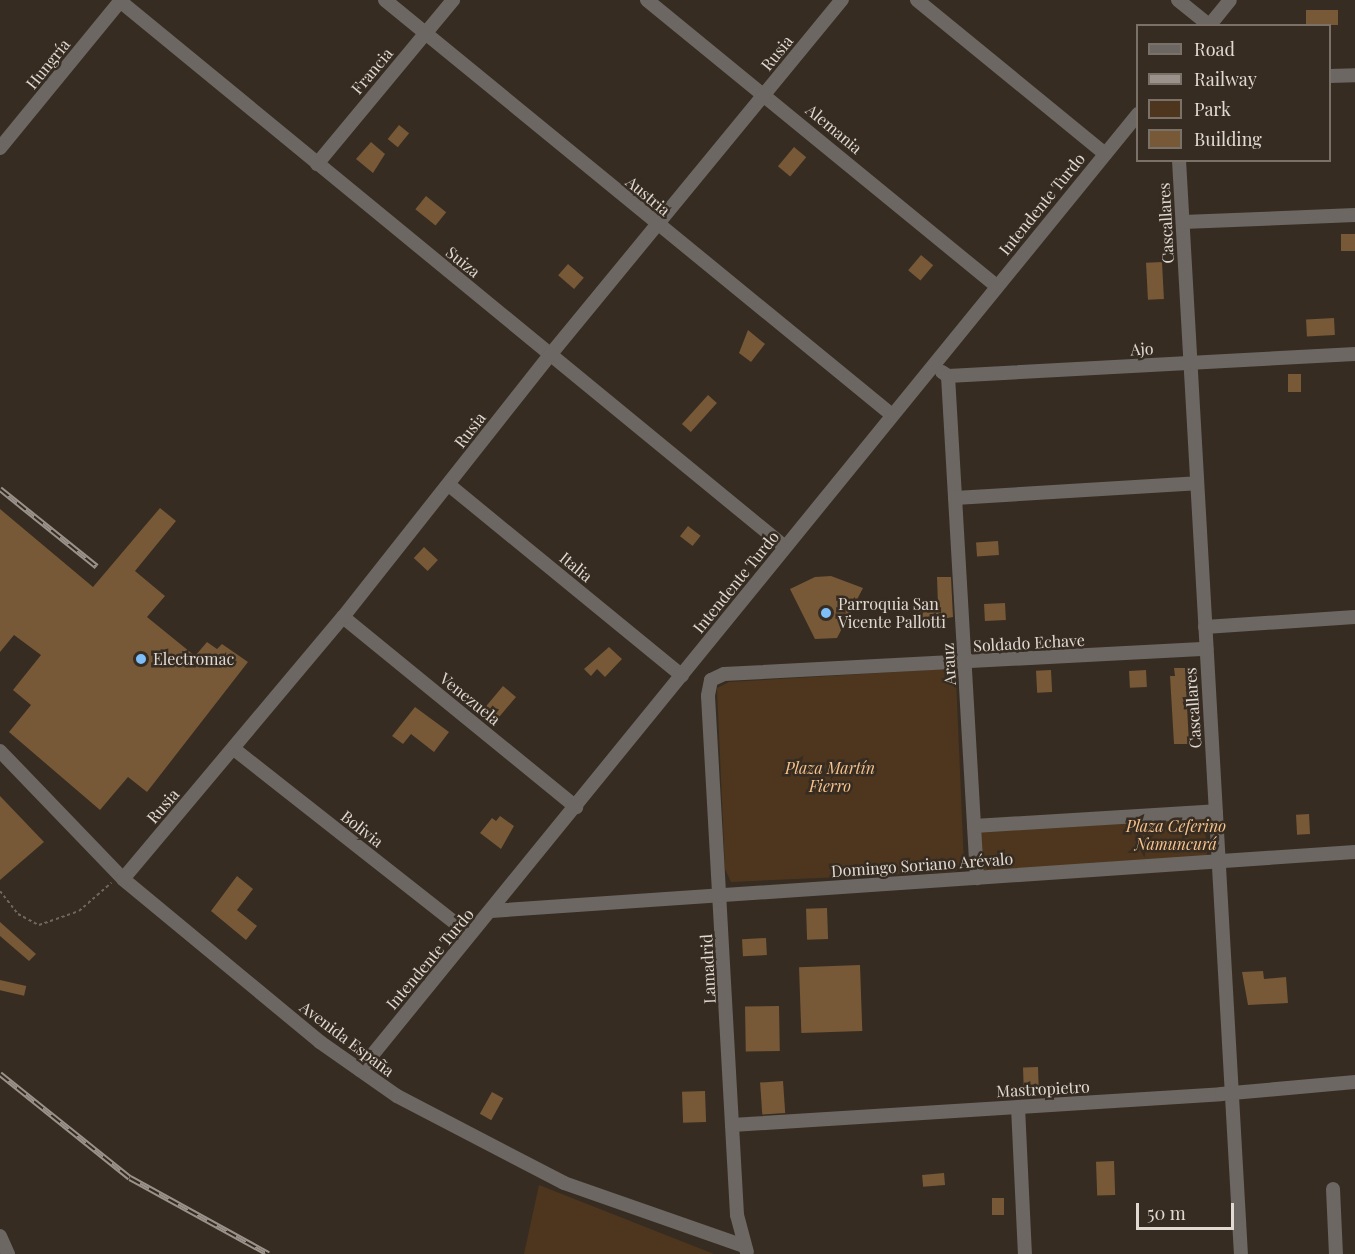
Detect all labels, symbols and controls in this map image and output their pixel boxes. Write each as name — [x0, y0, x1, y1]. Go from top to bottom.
legend — [1136, 24, 1331, 162]
street label: Rusia — [757, 32, 797, 74]
street label: Hungría — [22, 35, 74, 93]
text: Road — [1194, 37, 1235, 61]
street label: Francia — [347, 44, 397, 98]
text: Railway — [1194, 67, 1257, 91]
text: Park — [1194, 97, 1231, 121]
street label: Alemania — [802, 100, 866, 158]
text: Building — [1194, 127, 1262, 151]
street label: Intendente Turdo — [995, 149, 1089, 259]
street label: Austria — [622, 172, 674, 220]
street label: Cascallares — [1154, 182, 1178, 264]
street label: Suiza — [442, 243, 484, 281]
street label: Ajo — [1130, 339, 1154, 359]
street label: Rusia — [450, 409, 490, 451]
street label: Intendente Turdo — [689, 527, 783, 637]
street label: Italia — [556, 548, 596, 586]
place label: Parroquia San Vicente Pallotti — [838, 594, 946, 632]
marker: Parroquia San Vicente Pallotti — [819, 606, 833, 620]
street label: Soldado Echave — [973, 630, 1085, 656]
street label: Arauz — [938, 642, 960, 686]
place label: Electromac — [153, 649, 234, 669]
marker: Electromac — [134, 652, 148, 666]
street label: Cascallares — [1181, 667, 1205, 749]
street label: Venezuela — [436, 669, 504, 729]
park label: Plaza Martín Fierro — [785, 758, 875, 796]
street label: Rusia — [143, 785, 183, 827]
street label: Bolivia — [337, 807, 387, 851]
park label: Plaza Ceferino Namuncurá — [1126, 816, 1226, 854]
street label: Domingo Soriano Arévalo — [830, 849, 1014, 881]
street label: Intendente Turdo — [382, 905, 478, 1013]
street label: Lamadrid — [697, 934, 719, 1004]
street label: Avenida España — [296, 997, 398, 1081]
street label: Mastropietro — [996, 1077, 1090, 1101]
scale bar — [1139, 1191, 1236, 1229]
text: 50 m — [1147, 1201, 1186, 1225]

